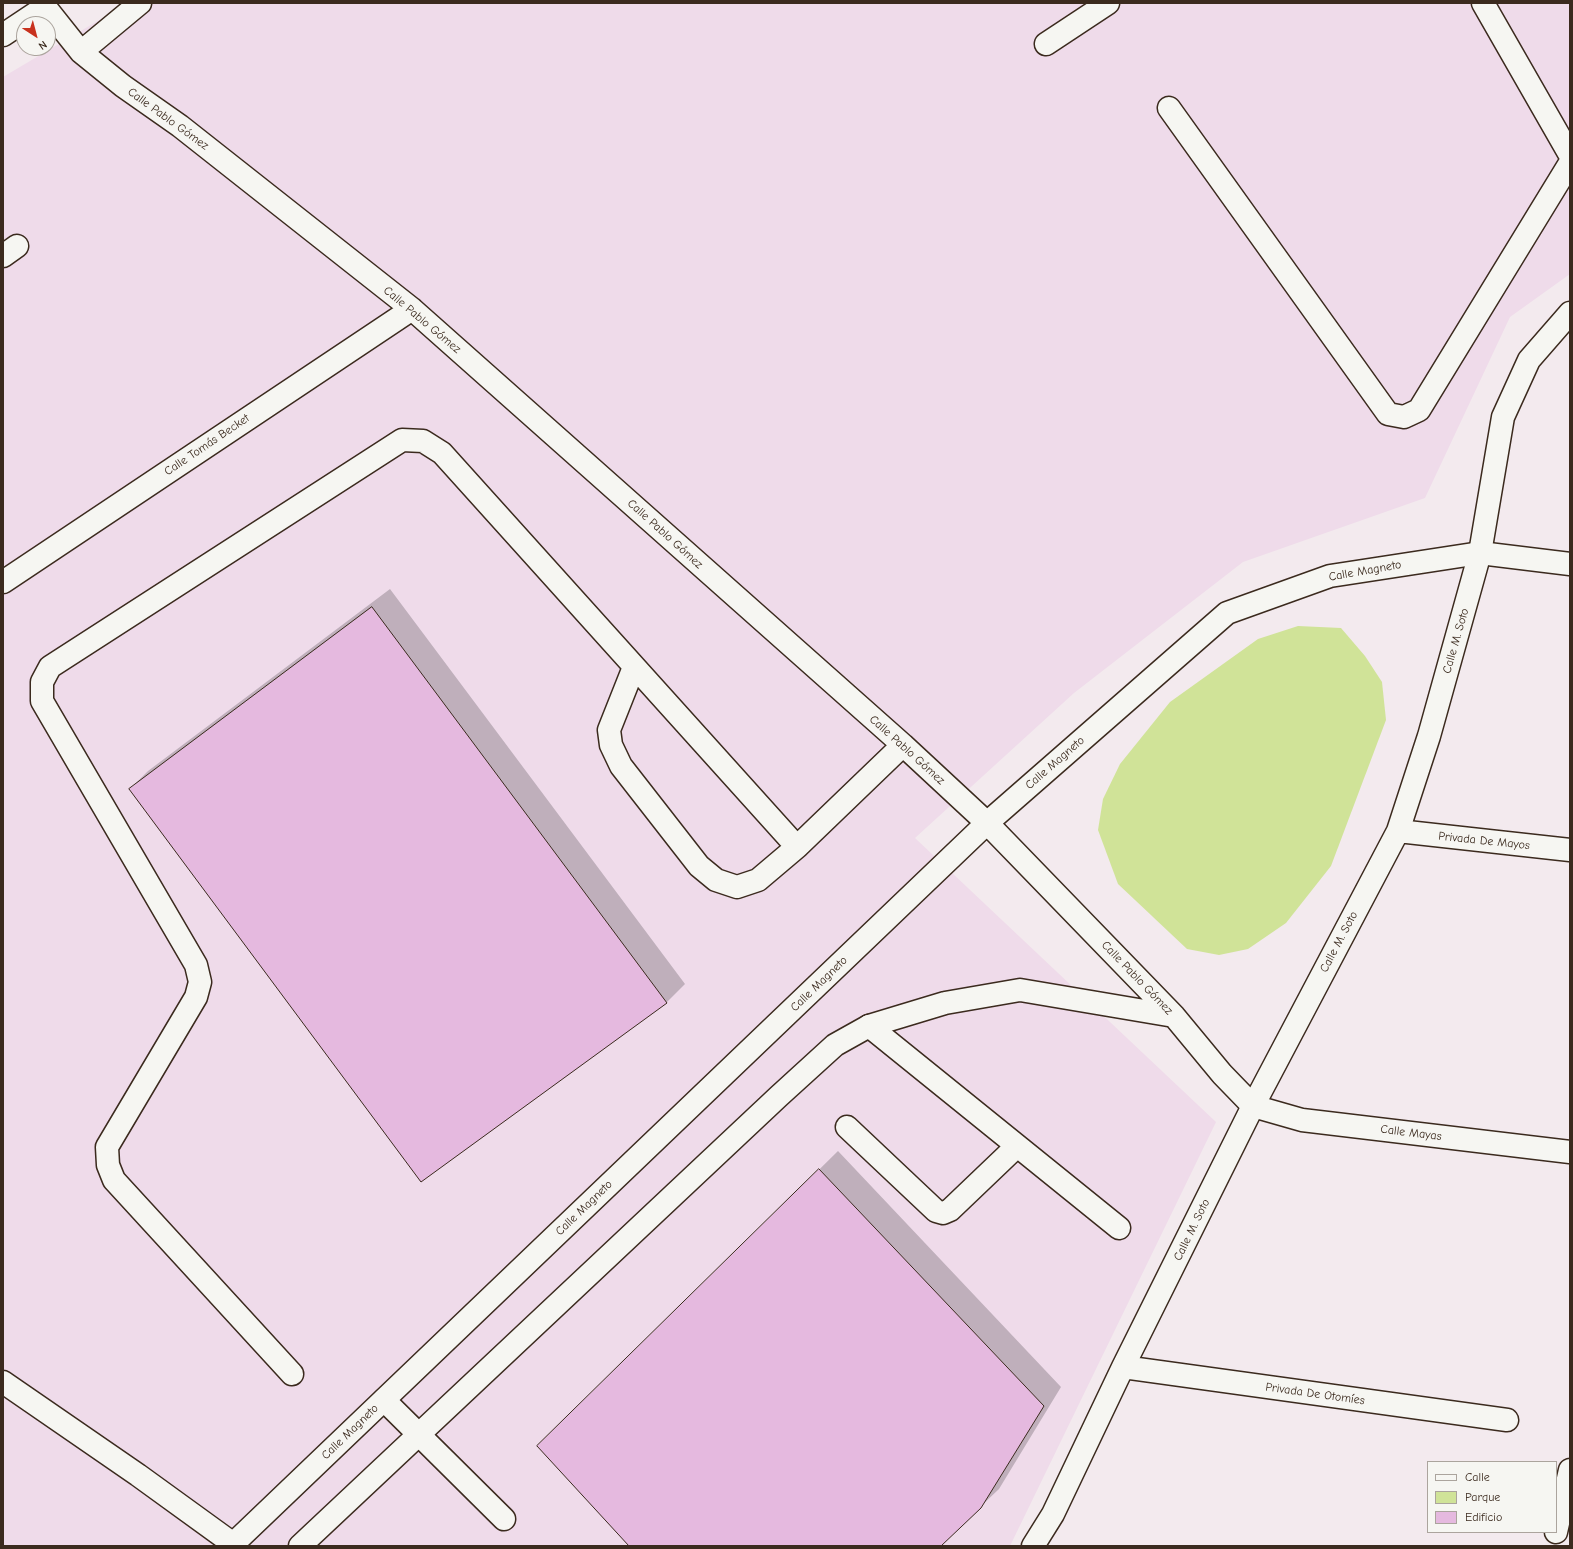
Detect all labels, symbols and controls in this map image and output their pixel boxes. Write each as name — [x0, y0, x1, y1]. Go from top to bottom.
north arrow — [16, 16, 56, 56]
text: N — [36, 38, 49, 53]
street label: Calle Pablo Gómez — [125, 85, 211, 153]
street label: Calle Pablo Gómez — [380, 283, 464, 357]
street label: Calle Tomás Becket — [162, 411, 252, 479]
street label: Calle Pablo Gómez — [624, 496, 706, 572]
street label: Calle Magneto — [1328, 558, 1402, 584]
street label: Calle M. Soto — [1440, 607, 1472, 675]
street label: Calle Pablo Gómez — [866, 712, 948, 788]
street label: Calle Magneto — [1023, 733, 1087, 793]
street label: Privada De Mayos — [1438, 829, 1530, 853]
street label: Calle M. Soto — [1317, 909, 1361, 975]
street label: Calle Pablo Gómez — [1098, 938, 1176, 1018]
street label: Calle Magneto — [788, 953, 850, 1015]
street label: Calle Mayas — [1380, 1122, 1442, 1144]
street label: Calle Magneto — [553, 1177, 615, 1239]
street label: Calle M. Soto — [1171, 1197, 1213, 1263]
street label: Privada De Otomíes — [1264, 1380, 1366, 1408]
street label: Calle Magneto — [319, 1401, 381, 1463]
legend — [1427, 1461, 1557, 1533]
text: Calle — [1465, 1470, 1490, 1484]
text: Parque — [1465, 1490, 1500, 1504]
text: Edificio — [1465, 1510, 1502, 1524]

